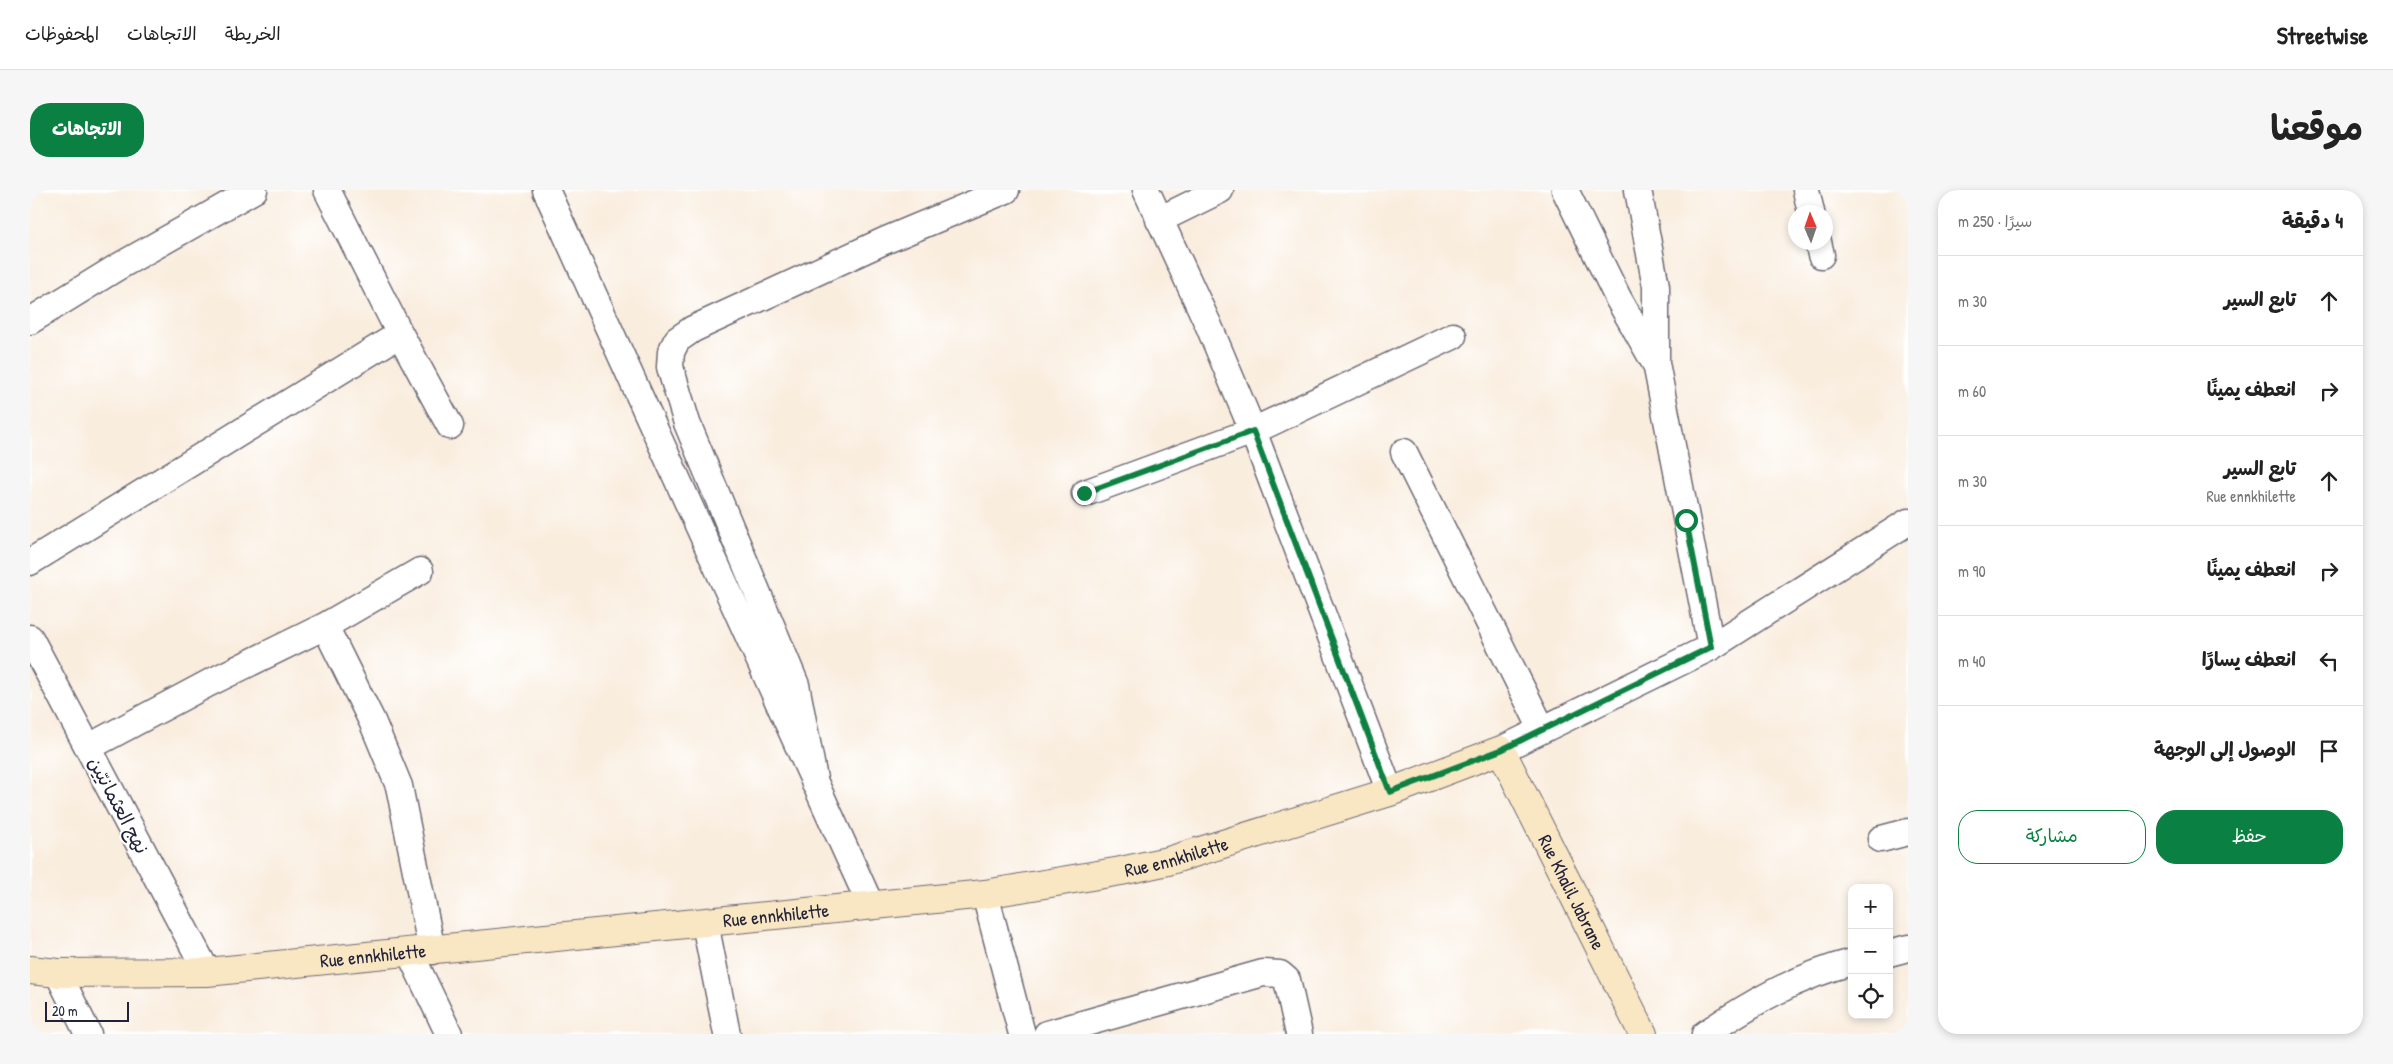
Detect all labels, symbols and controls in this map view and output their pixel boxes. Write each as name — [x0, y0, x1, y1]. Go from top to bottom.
text: Streetwise — [2277, 19, 2368, 51]
text: المحفوظات — [25, 21, 99, 46]
text: الاتجاهات — [127, 21, 197, 46]
text: الخريطة — [225, 21, 281, 46]
button: الاتجاهات — [30, 103, 144, 157]
text: موقعنا — [2270, 104, 2363, 151]
north arrow — [1788, 205, 1833, 250]
text: 4 دقيقة — [2282, 206, 2343, 235]
text: سيرًا · 250 m — [1958, 210, 2032, 232]
text: تابع السير — [2224, 286, 2296, 312]
icon: ahead — [2315, 287, 2343, 315]
text: 30 m — [1958, 290, 1987, 312]
text: انعطف يمينًا — [2207, 376, 2296, 402]
icon: right — [2315, 377, 2343, 405]
text: 60 m — [1958, 380, 1986, 402]
text: تابع السير — [2224, 455, 2296, 481]
icon: ahead — [2315, 467, 2343, 495]
text: 30 m — [1958, 470, 1987, 492]
route end — [1073, 482, 1096, 505]
text: Rue ennkhilette — [2207, 485, 2296, 507]
route start — [1675, 509, 1698, 532]
text: انعطف يمينًا — [2207, 556, 2296, 582]
icon: right — [2315, 557, 2343, 585]
text: 90 m — [1958, 560, 1986, 582]
text: انعطف يسارًا — [2202, 646, 2296, 672]
icon: left — [2315, 647, 2343, 675]
text: 40 m — [1958, 650, 1986, 672]
text: الوصول إلى الوجهة — [2154, 736, 2296, 762]
icon: arrive — [2315, 737, 2343, 765]
street label: نهج العثمانيّين — [83, 752, 155, 858]
button: مشاركة — [1958, 810, 2146, 864]
button: حفظ — [2156, 810, 2343, 864]
street label: Rue ennkhilette — [1122, 830, 1232, 883]
street label: Rue Khalil Jabrane — [1532, 830, 1612, 954]
map controls — [1848, 884, 1893, 1019]
button: + — [1848, 884, 1893, 929]
street label: Rue ennkhilette — [722, 897, 831, 933]
button: − — [1848, 929, 1893, 974]
street label: Rue ennkhilette — [319, 937, 428, 974]
button: locate — [1848, 974, 1893, 1019]
scale bar — [45, 999, 129, 1022]
text: 20 m — [52, 1001, 78, 1020]

